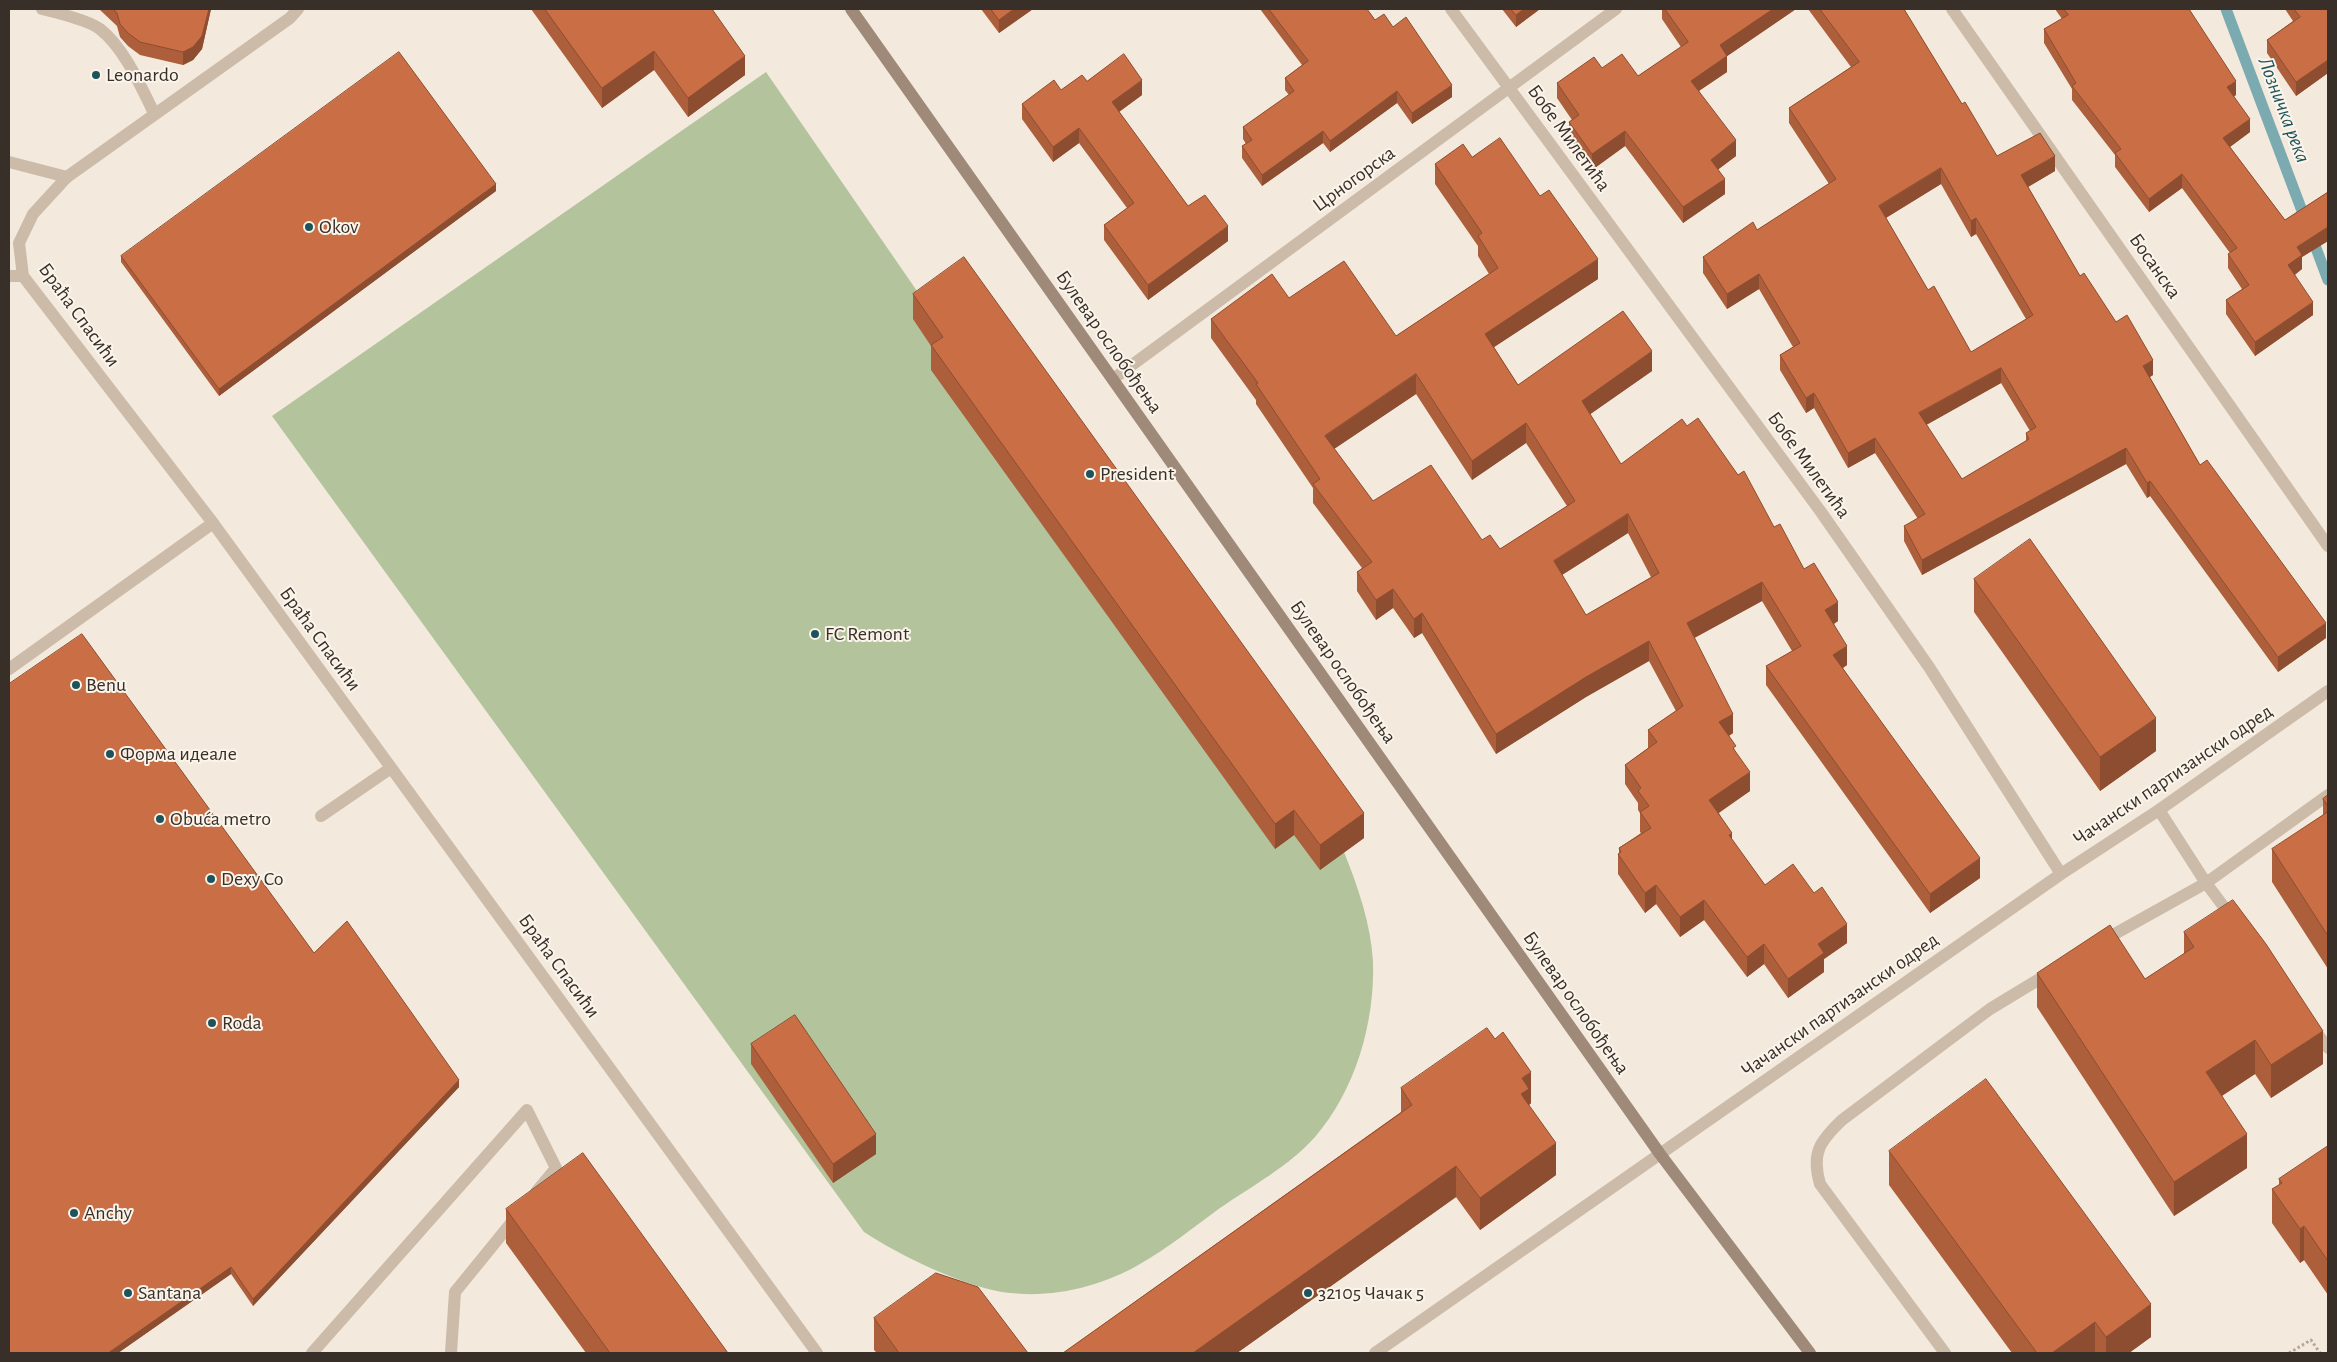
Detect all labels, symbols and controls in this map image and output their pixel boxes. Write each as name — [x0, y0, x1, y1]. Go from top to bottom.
water label: Лозничка река — [2252, 53, 2316, 167]
place label: Leonardo — [106, 63, 179, 87]
marker: Leonardo — [90, 69, 102, 81]
street label: Бобе Милетића — [1522, 80, 1616, 196]
street label: Црногорска — [1308, 141, 1400, 217]
place label: Okov — [319, 215, 358, 239]
marker: Okov — [303, 221, 315, 233]
street label: Босанска — [2124, 229, 2186, 303]
street label: Браћа Спасићи — [33, 258, 125, 372]
street label: Булевар ослобођења — [1051, 266, 1167, 418]
street label: Бобе Милетића — [1762, 407, 1856, 523]
place label: President — [1100, 462, 1174, 486]
marker: President — [1084, 468, 1096, 480]
street label: Браћа Спасићи — [274, 582, 366, 696]
street label: Булевар ослобођења — [1285, 596, 1401, 748]
place label: FC Remont — [825, 622, 909, 646]
marker: FC Remont — [809, 628, 821, 640]
place label: Benu — [86, 673, 126, 697]
marker: Benu — [70, 679, 82, 691]
street label: Чачански партизански одред — [2069, 699, 2277, 851]
place label: Форма идеале — [120, 742, 237, 766]
marker: Форма идеале — [104, 748, 116, 760]
place label: Obuća metro — [170, 807, 271, 831]
marker: Obuća metro — [154, 813, 166, 825]
place label: Dexy Co — [221, 867, 283, 891]
marker: Dexy Co — [205, 873, 217, 885]
street label: Браћа Спасићи — [513, 909, 605, 1023]
street label: Булевар ослобођења — [1518, 927, 1634, 1079]
street label: Чачански партизански одред — [1737, 928, 1943, 1082]
place label: Roda — [222, 1011, 262, 1035]
marker: Roda — [206, 1017, 218, 1029]
place label: Anchy — [84, 1201, 132, 1225]
marker: Anchy — [68, 1207, 80, 1219]
place label: Santana — [138, 1281, 201, 1305]
place label: 32105 Чачак 5 — [1318, 1281, 1424, 1305]
marker: Santana — [122, 1287, 134, 1299]
marker: 32105 Чачак 5 — [1302, 1287, 1314, 1299]

